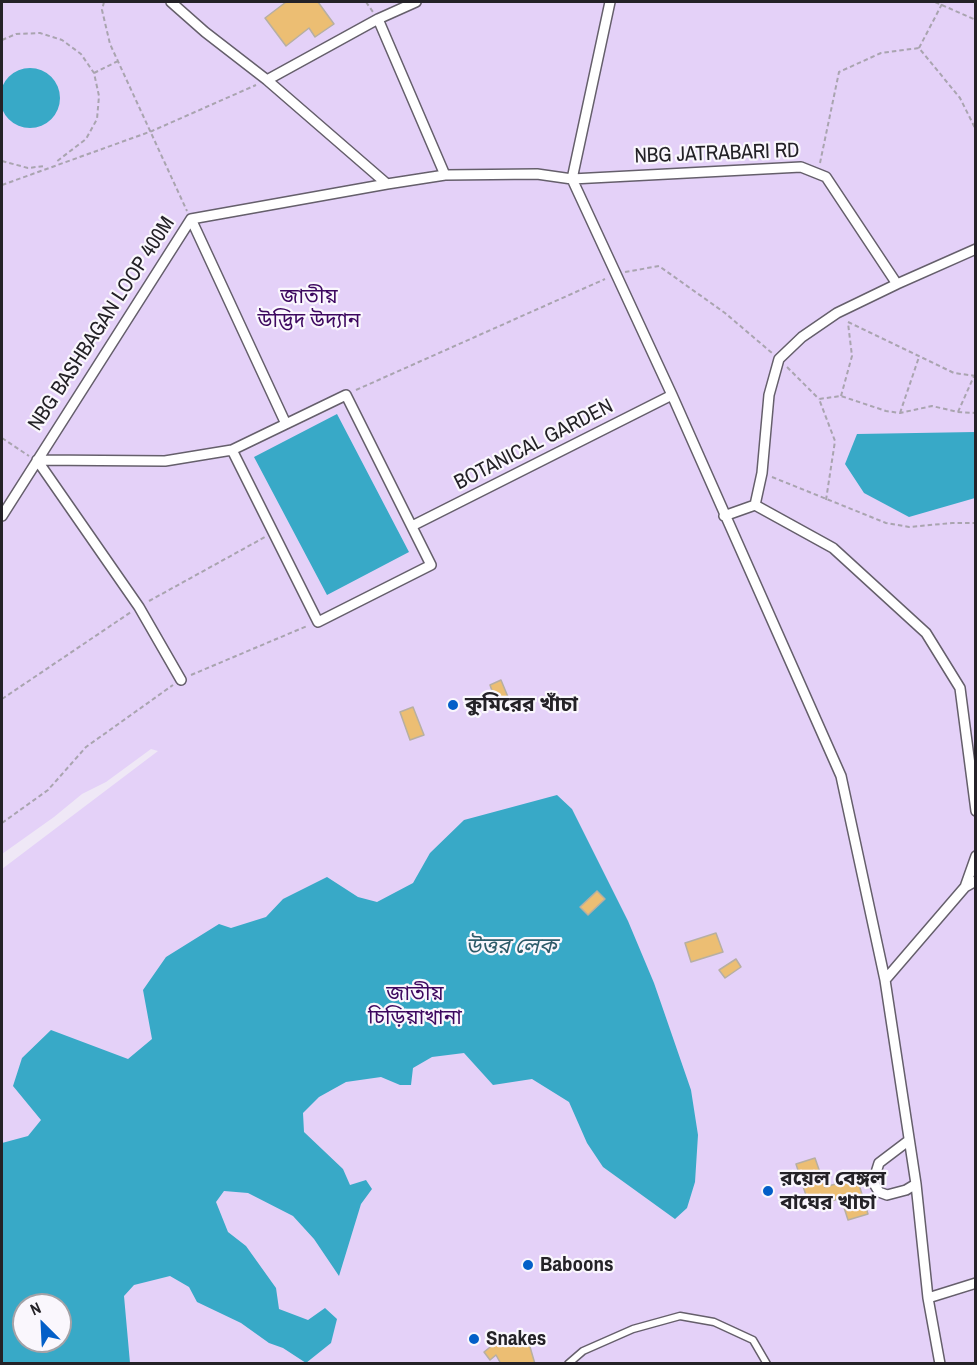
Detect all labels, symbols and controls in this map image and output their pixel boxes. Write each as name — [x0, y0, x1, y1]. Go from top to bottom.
street label: NBG JATRABARI RD — [634, 139, 800, 169]
street label: NBG BASHBAGAN LOOP 400M — [23, 212, 181, 436]
park label: জাতীয় উদ্ভিদ উদ্যান — [258, 284, 360, 334]
street label: BOTANICAL GARDEN — [450, 394, 618, 496]
place label: কুমিরের খাঁচা — [465, 692, 578, 718]
marker: কুমিরের খাঁচা — [446, 698, 460, 712]
water label: উত্তর লেক — [465, 934, 557, 960]
park label: জাতীয় চিড়িয়াখানা — [368, 981, 462, 1031]
place label: রয়েল বেঙ্গল বাঘের খাচা — [780, 1166, 886, 1216]
marker: রয়েল বেঙ্গল বাঘের খাচা — [761, 1184, 775, 1198]
place label: Baboons — [540, 1252, 614, 1278]
marker: Baboons — [521, 1258, 535, 1272]
north arrow — [12, 1293, 72, 1353]
text: N — [27, 1296, 44, 1320]
place label: Snakes — [486, 1326, 546, 1352]
marker: Snakes — [467, 1332, 481, 1346]

